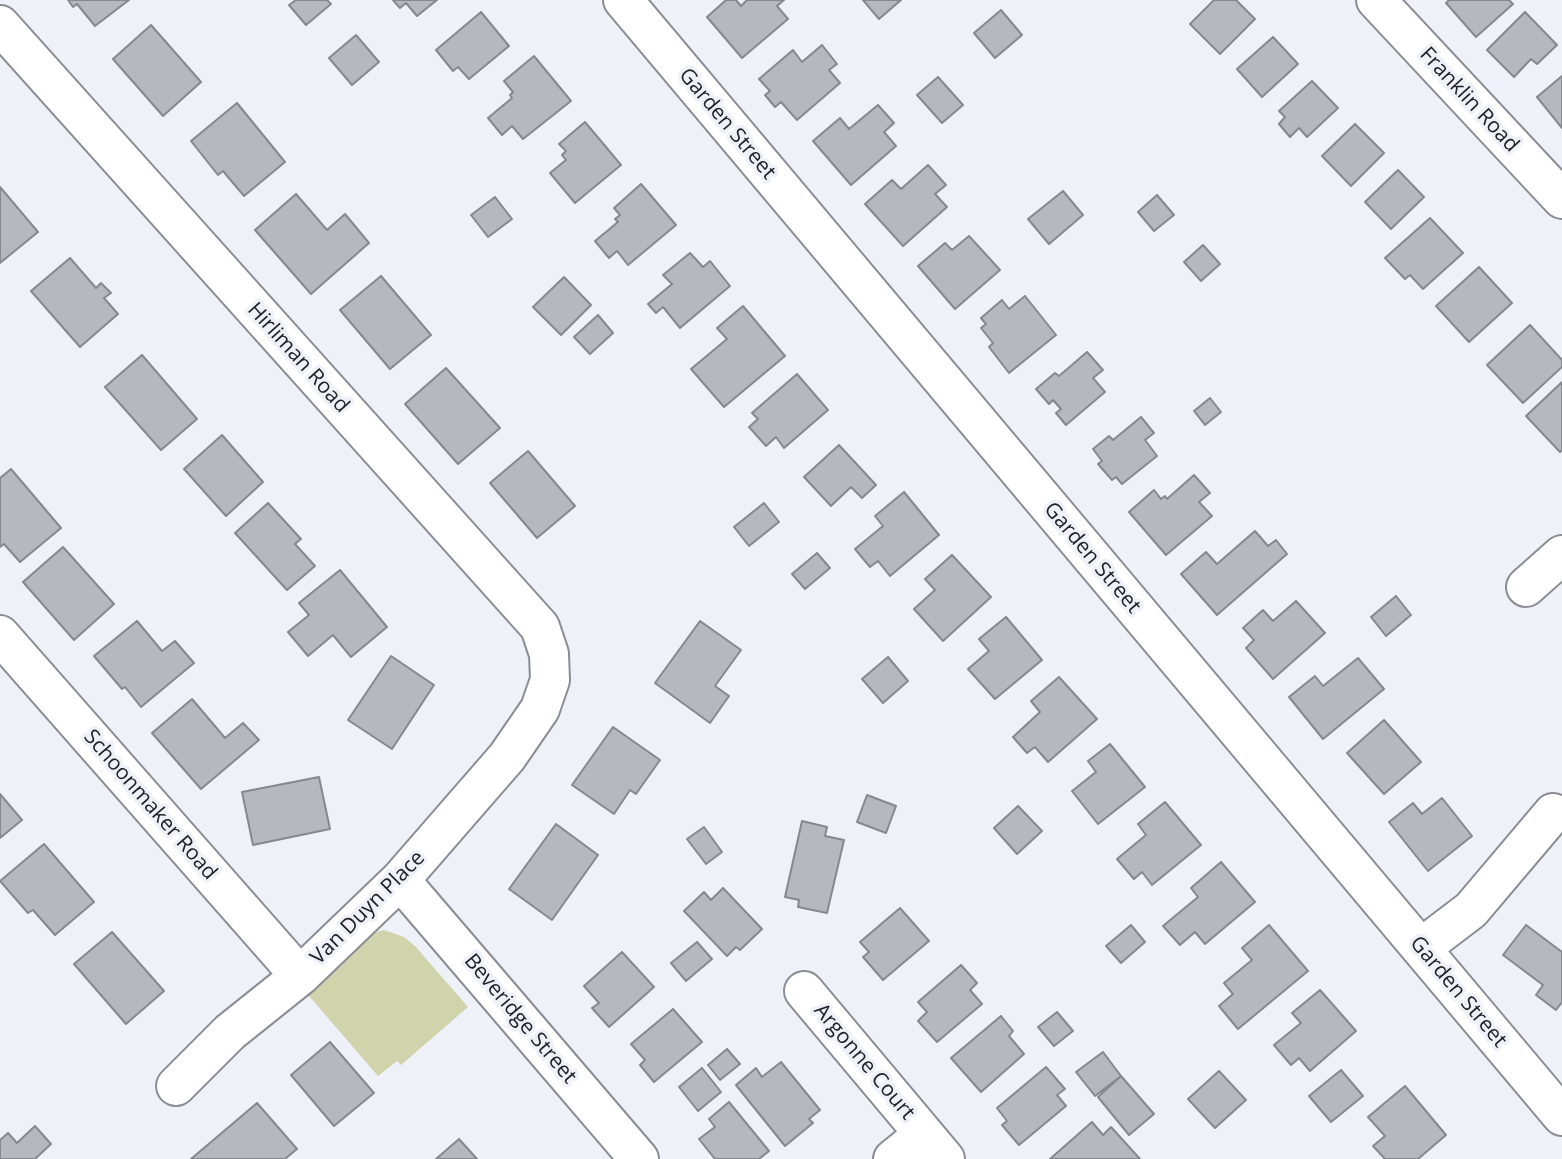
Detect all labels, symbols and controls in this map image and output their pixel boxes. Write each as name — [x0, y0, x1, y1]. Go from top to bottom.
street label: Franklin Road — [1414, 42, 1524, 158]
street label: Garden Street — [673, 63, 781, 185]
street label: Hirliman Road — [242, 298, 354, 418]
street label: Garden Street — [1038, 497, 1146, 619]
street label: Schoonmaker Road — [78, 725, 222, 885]
street label: Van Duyn Place — [306, 846, 430, 970]
street label: Garden Street — [1404, 931, 1512, 1053]
street label: Beveridge Street — [458, 949, 582, 1089]
street label: Argonne Court — [808, 999, 920, 1125]

